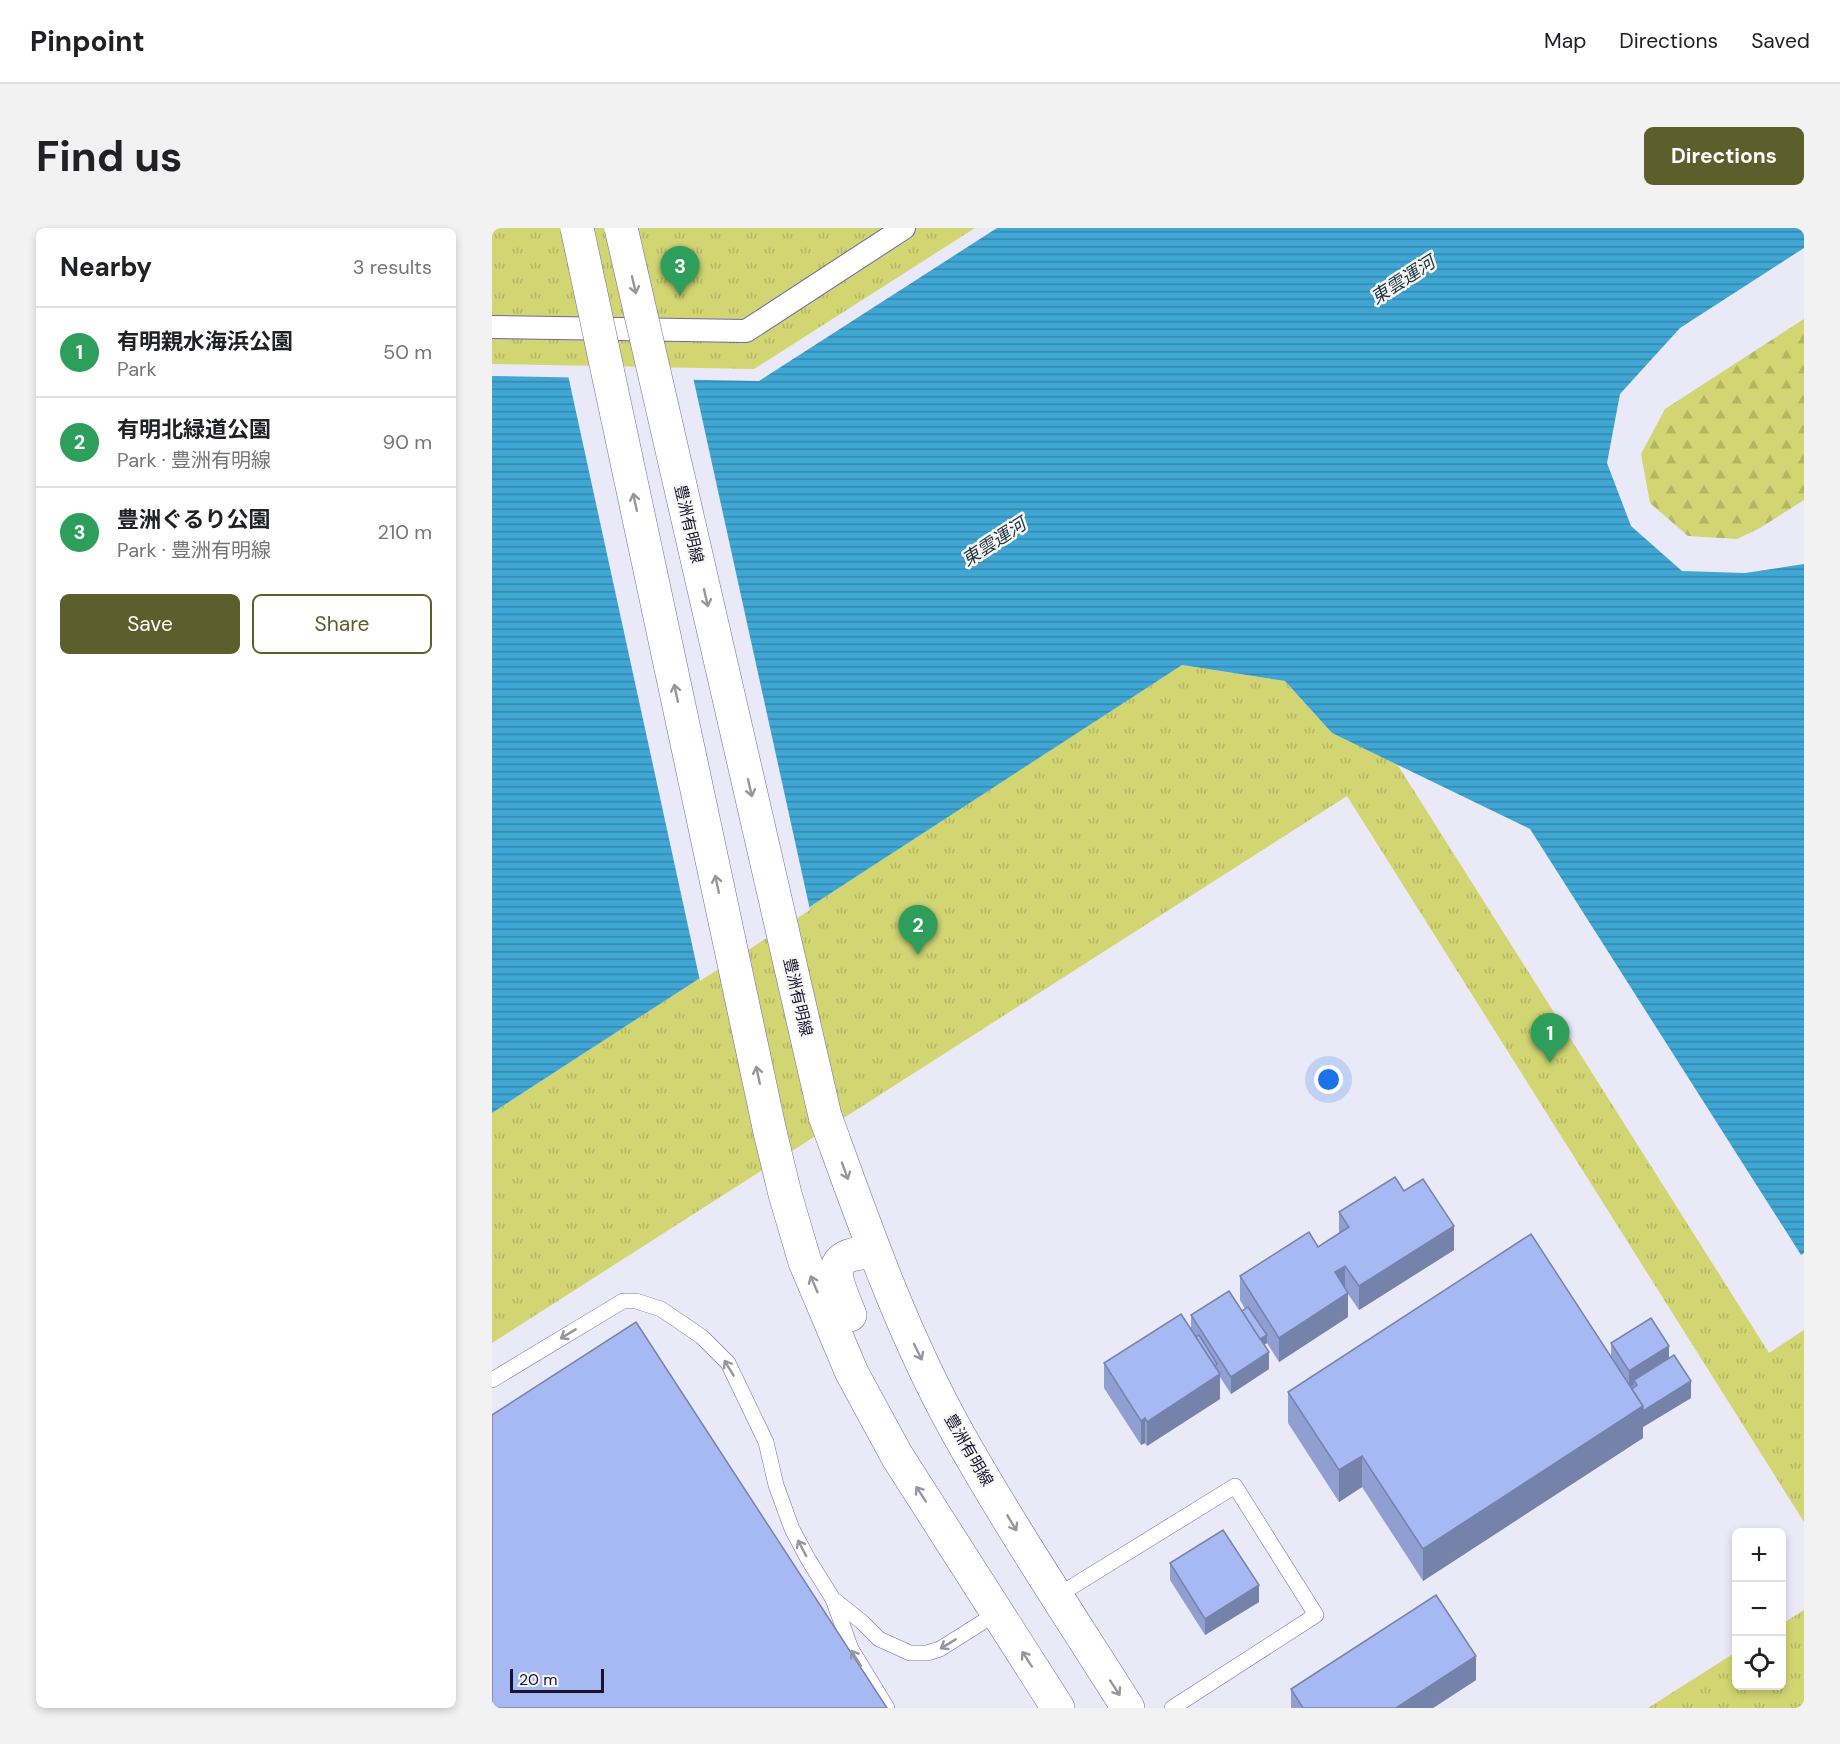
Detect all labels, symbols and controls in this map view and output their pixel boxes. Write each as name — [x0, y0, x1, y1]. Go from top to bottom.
text: Pinpoint — [30, 23, 145, 60]
text: Map — [1544, 27, 1586, 55]
text: Directions — [1619, 27, 1718, 55]
text: Saved — [1751, 27, 1810, 55]
button: Directions — [1644, 127, 1804, 185]
text: Find us — [36, 129, 182, 184]
pin: 3 — [660, 247, 699, 296]
water label: 東雲運河 — [1366, 249, 1442, 310]
text: Nearby — [60, 250, 152, 284]
text: 3 results — [353, 254, 432, 280]
one-way arrow — [628, 275, 640, 294]
text: 有明親水海浜公園 — [117, 327, 293, 356]
text: 1 — [76, 339, 83, 365]
text: 50 m — [383, 339, 432, 365]
text: Park — [117, 356, 157, 382]
text: 有明北緑道公園 — [117, 415, 271, 444]
text: 2 — [74, 429, 85, 455]
text: 90 m — [383, 429, 432, 455]
text: Park · 豊洲有明線 — [117, 447, 271, 473]
street label: 豊洲有明線 — [670, 483, 708, 565]
one-way arrow — [629, 493, 641, 512]
text: 豊洲ぐるり公園 — [117, 505, 271, 534]
water label: 東雲運河 — [957, 511, 1033, 572]
text: 3 — [73, 519, 86, 545]
text: 210 m — [377, 519, 432, 545]
text: Park · 豊洲有明線 — [117, 537, 271, 563]
one-way arrow — [700, 588, 712, 607]
button: Save — [60, 594, 240, 654]
button: Share — [252, 594, 432, 654]
one-way arrow — [670, 684, 681, 703]
one-way arrow — [744, 778, 756, 797]
one-way arrow — [711, 875, 722, 894]
pin: 2 — [898, 906, 938, 955]
street label: 豊洲有明線 — [779, 956, 817, 1038]
pin: 1 — [1530, 1014, 1570, 1063]
one-way arrow — [751, 1065, 763, 1084]
your location — [1314, 1065, 1343, 1094]
one-way arrow — [840, 1162, 851, 1180]
one-way arrow — [808, 1275, 819, 1293]
one-way arrow — [560, 1328, 577, 1340]
one-way arrow — [913, 1343, 924, 1361]
one-way arrow — [723, 1360, 735, 1377]
street label: 豊洲有明線 — [940, 1410, 998, 1490]
one-way arrow — [915, 1486, 928, 1503]
one-way arrow — [1007, 1514, 1019, 1531]
map controls — [1732, 1528, 1786, 1690]
button: + — [1732, 1528, 1786, 1582]
one-way arrow — [796, 1539, 807, 1557]
button: − — [1732, 1582, 1786, 1636]
button: locate — [1732, 1636, 1786, 1690]
one-way arrow — [940, 1638, 957, 1650]
one-way arrow — [850, 1650, 862, 1667]
one-way arrow — [1020, 1651, 1032, 1668]
scale bar — [510, 1666, 604, 1694]
text: 20 m — [519, 1669, 558, 1690]
one-way arrow — [1110, 1679, 1122, 1696]

